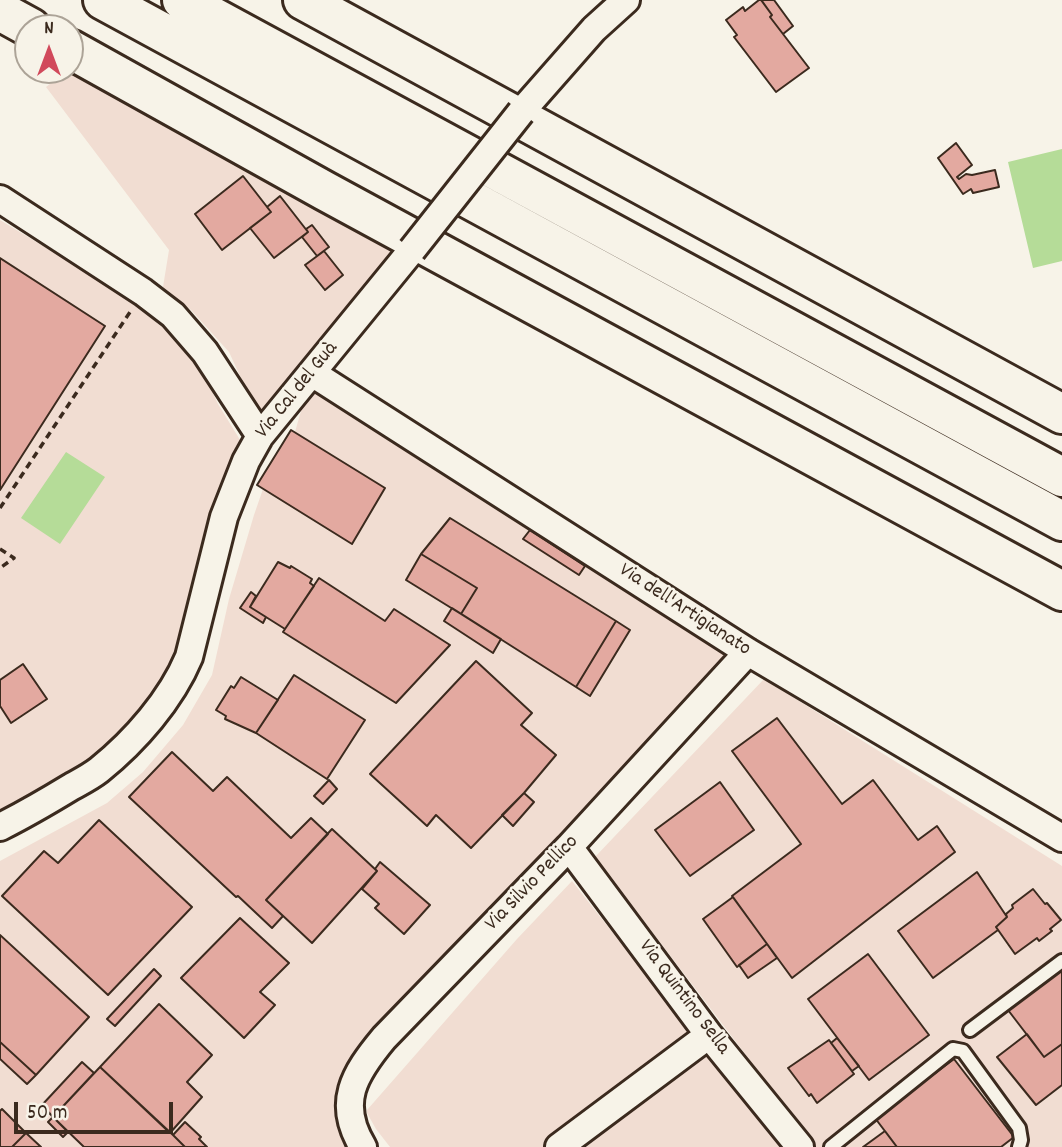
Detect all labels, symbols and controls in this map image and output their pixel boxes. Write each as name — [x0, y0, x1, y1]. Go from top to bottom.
north arrow — [14, 14, 84, 84]
text: N — [44, 16, 54, 43]
street label: Via Cal del Guà — [251, 337, 345, 445]
street label: Via dell'Artigianato — [613, 559, 755, 663]
street label: Via Silvio Pellico — [481, 831, 585, 937]
street label: Via Quintino Sella — [632, 936, 734, 1060]
scale bar — [18, 1088, 177, 1132]
text: 50 m — [27, 1099, 67, 1129]

